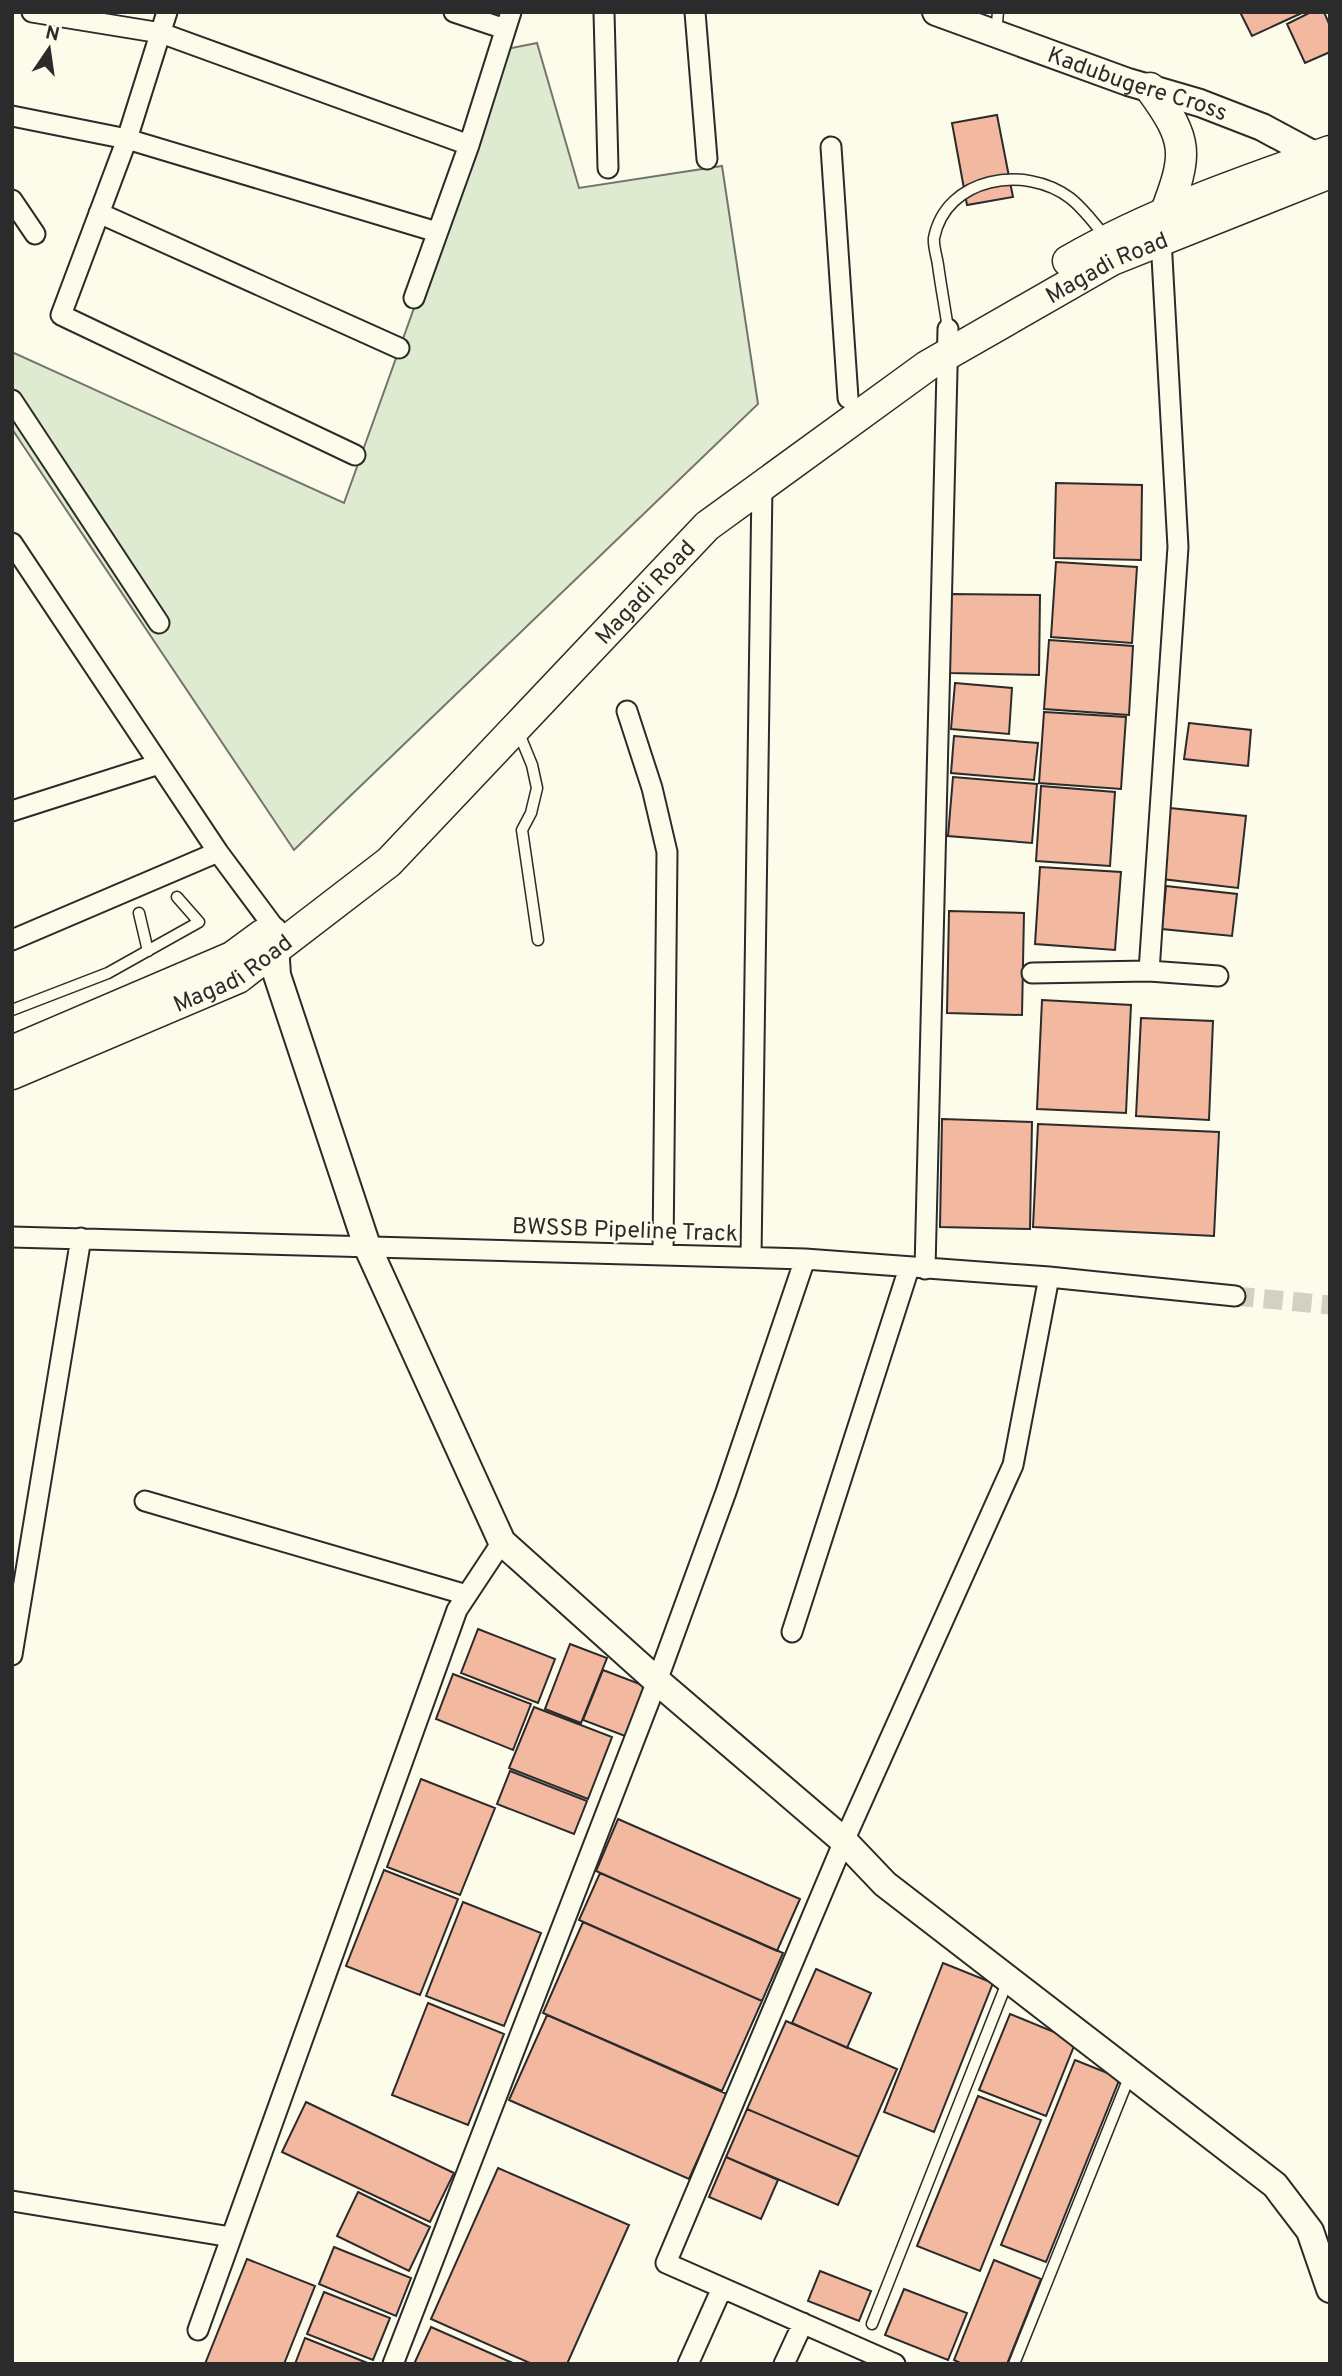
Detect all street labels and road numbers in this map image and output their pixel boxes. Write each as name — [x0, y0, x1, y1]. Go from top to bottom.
street label: Kadubugere Cross — [1043, 42, 1231, 129]
street label: Magadi Road — [1041, 227, 1173, 312]
street label: Magadi Road — [590, 535, 703, 652]
street label: Magadi Road — [170, 929, 299, 1021]
street label: BWSSB Pipeline Track — [512, 1213, 738, 1250]

